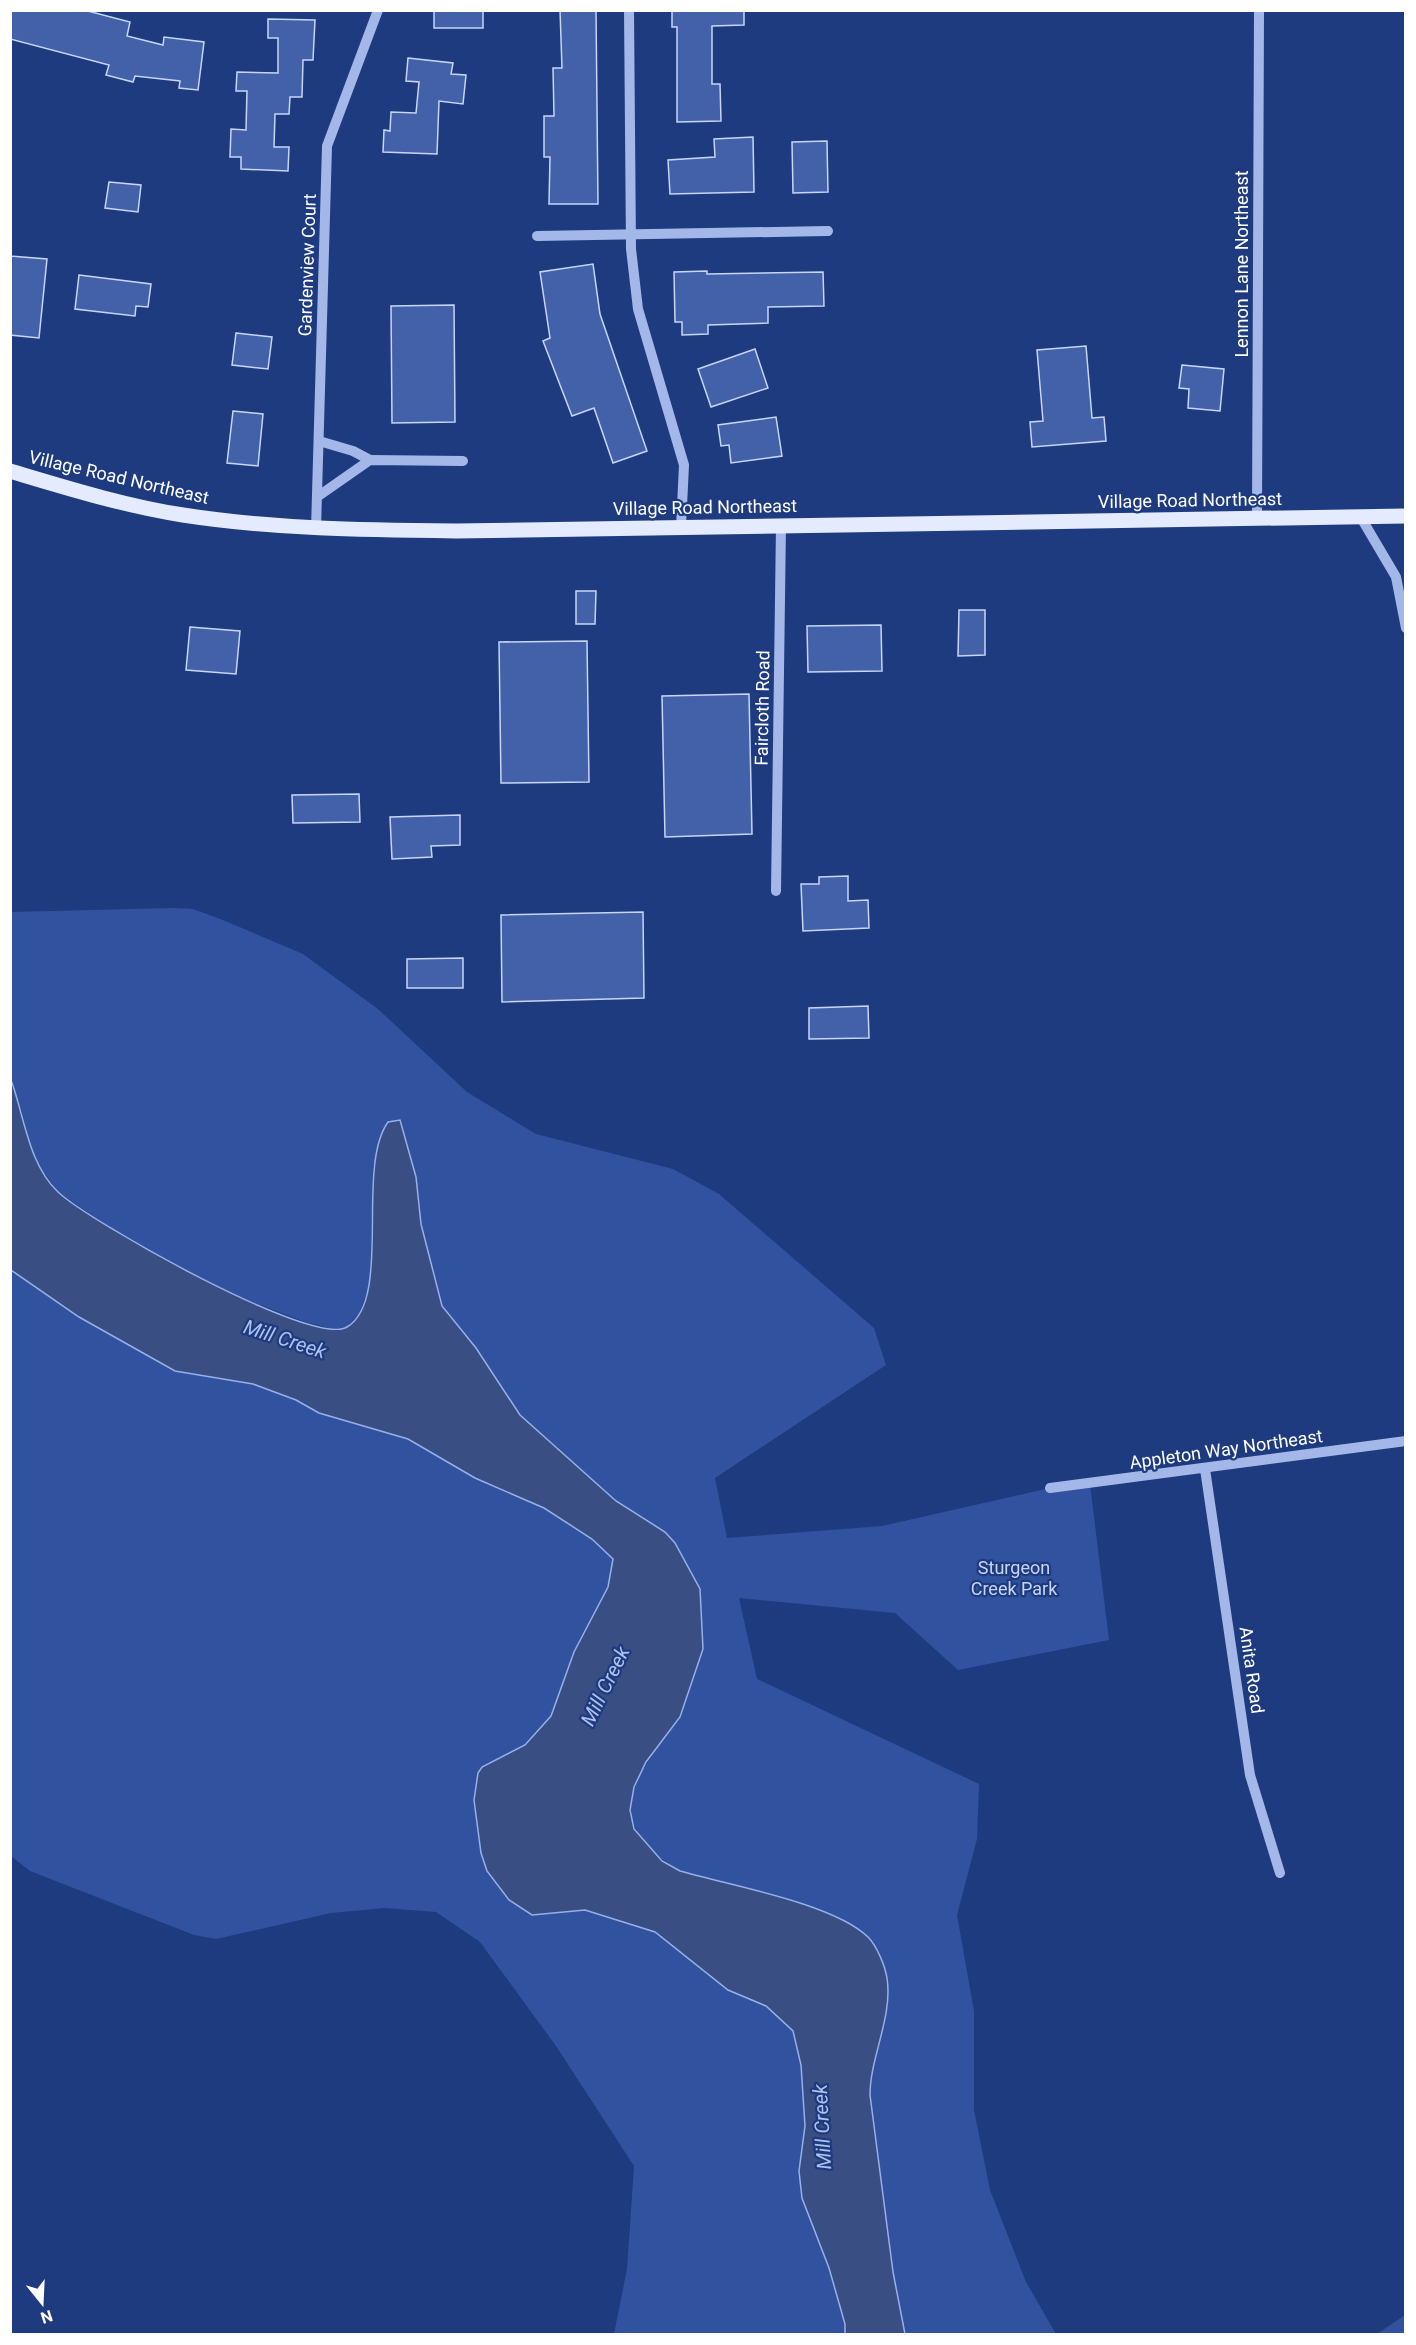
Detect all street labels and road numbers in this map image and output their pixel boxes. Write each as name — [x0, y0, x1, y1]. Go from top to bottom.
street label: Lennon Lane Northeast — [1231, 170, 1252, 358]
street label: Gardenview Court — [294, 193, 320, 337]
street label: Village Road Northeast — [27, 446, 211, 508]
street label: Village Road Northeast — [1098, 488, 1282, 512]
street label: Village Road Northeast — [613, 495, 797, 519]
street label: Faircloth Road — [750, 650, 774, 766]
street label: Appleton Way Northeast — [1128, 1425, 1324, 1473]
street label: Anita Road — [1236, 1625, 1268, 1715]

